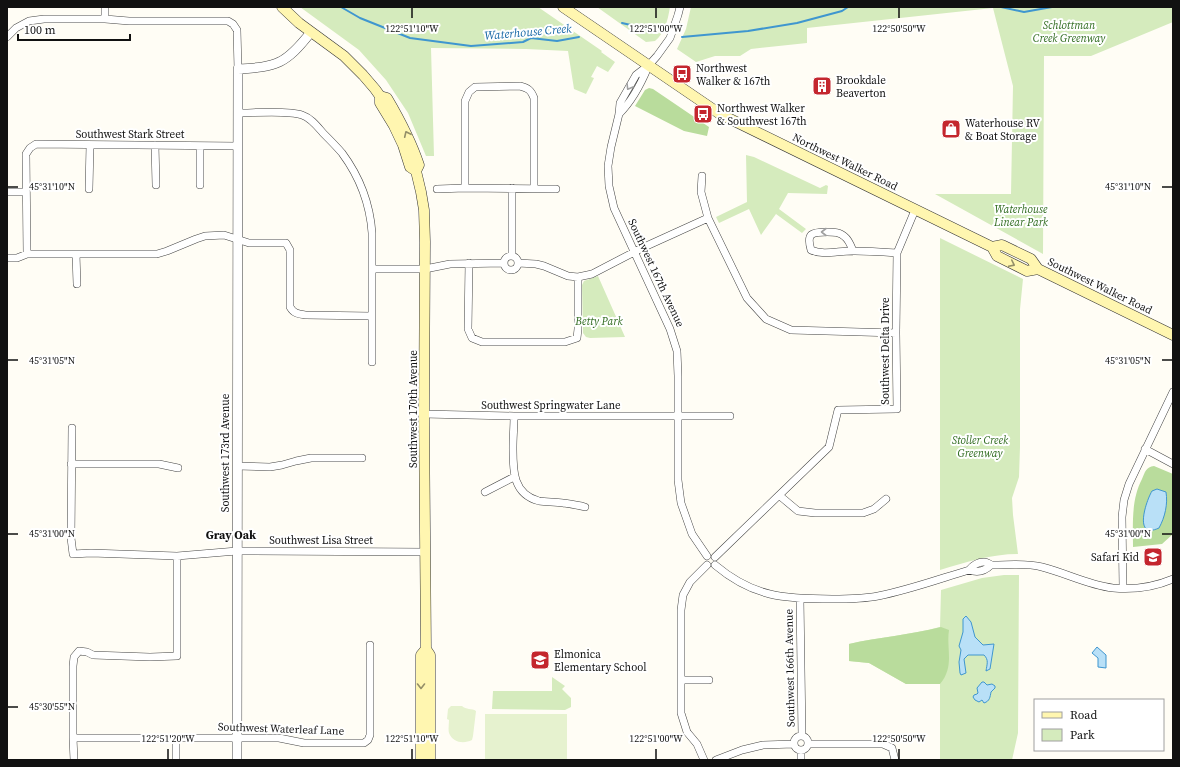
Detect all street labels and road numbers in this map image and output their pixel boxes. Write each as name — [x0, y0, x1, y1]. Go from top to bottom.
street label: Southwest Stark Street — [76, 127, 185, 142]
street label: Northwest Walker Road — [790, 130, 901, 194]
street label: Southwest 167th Avenue — [624, 216, 688, 330]
street label: Southwest Walker Road — [1045, 254, 1155, 318]
street label: Southwest Delta Drive — [878, 297, 893, 405]
street label: Southwest 170th Avenue — [406, 350, 421, 468]
street label: Southwest 173rd Avenue — [218, 393, 233, 512]
street label: Southwest Springwater Lane — [481, 398, 621, 413]
street label: Southwest Lisa Street — [269, 533, 373, 548]
street label: Southwest 166th Avenue — [781, 609, 799, 727]
street label: Southwest Waterleaf Lane — [218, 719, 345, 739]

